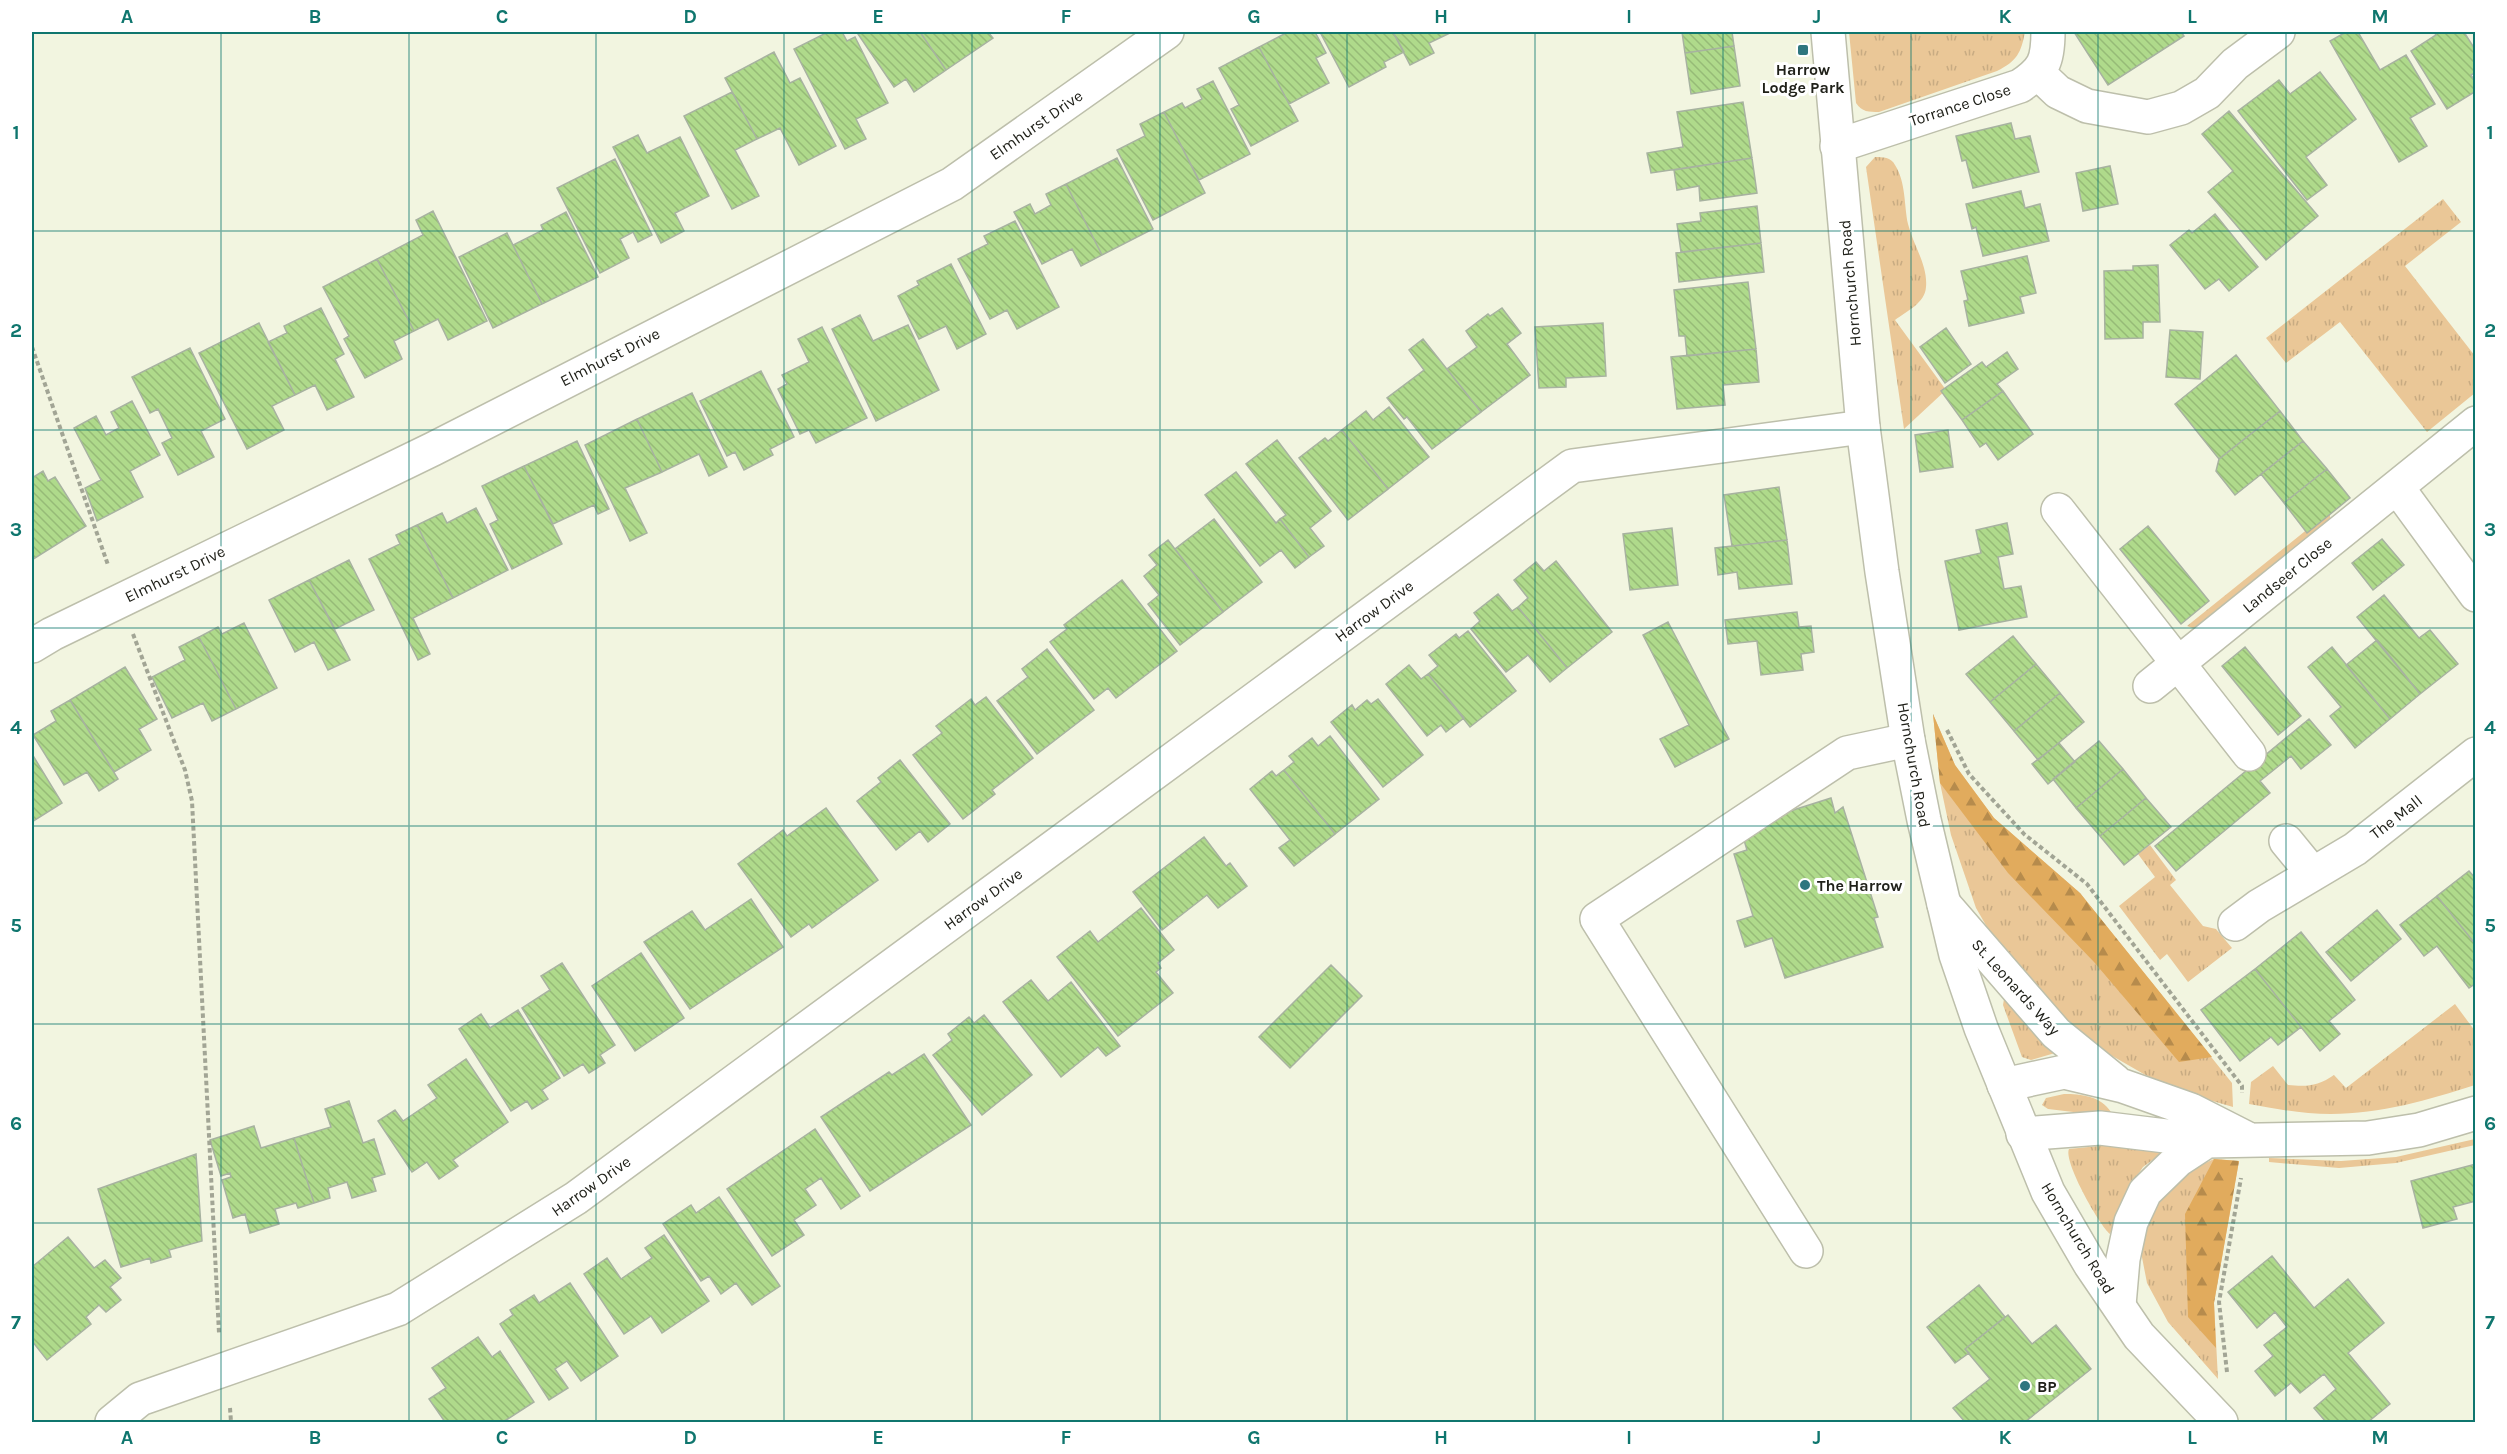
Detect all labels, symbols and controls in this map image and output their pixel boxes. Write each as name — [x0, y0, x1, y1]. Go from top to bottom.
text: A — [121, 5, 134, 28]
text: B — [309, 5, 321, 28]
text: C — [496, 5, 508, 28]
text: D — [683, 5, 697, 28]
text: E — [872, 5, 884, 28]
text: F — [1061, 5, 1072, 28]
text: G — [1247, 5, 1261, 28]
text: H — [1434, 5, 1448, 28]
text: I — [1626, 5, 1632, 28]
text: J — [1813, 5, 1821, 28]
text: K — [1998, 5, 2012, 28]
text: L — [2187, 5, 2197, 28]
text: M — [2371, 5, 2389, 28]
marker: Harrow Lodge Park — [1796, 43, 1810, 57]
place label: Harrow Lodge Park — [1761, 60, 1845, 97]
street label: Torrance Close — [1907, 80, 2013, 130]
street label: Elmhurst Drive — [986, 86, 1086, 164]
text: 1 — [12, 121, 20, 144]
text: 1 — [2486, 121, 2494, 144]
street label: Hornchurch Road — [1835, 219, 1865, 347]
text: 2 — [10, 319, 22, 342]
text: 2 — [2484, 319, 2496, 342]
street label: Elmhurst Drive — [557, 324, 663, 390]
text: 3 — [10, 518, 22, 541]
text: 3 — [2484, 518, 2496, 541]
street label: Landseer Close — [2238, 533, 2336, 617]
street label: Elmhurst Drive — [122, 542, 228, 606]
street label: Harrow Drive — [1331, 576, 1417, 646]
street label: Hornchurch Road — [1894, 701, 1934, 829]
text: 4 — [10, 716, 22, 739]
text: 4 — [2484, 716, 2496, 739]
street label: The Mall — [2366, 791, 2426, 843]
street label: Harrow Drive — [940, 864, 1026, 934]
place label: The Harrow — [1817, 876, 1902, 895]
marker: The Harrow — [1798, 878, 1812, 892]
text: 5 — [10, 914, 22, 937]
text: 5 — [2484, 914, 2496, 937]
street label: St. Leonards Way — [1968, 935, 2064, 1039]
text: 6 — [10, 1112, 22, 1135]
text: 6 — [2484, 1112, 2496, 1135]
street label: Harrow Drive — [548, 1152, 634, 1220]
street label: Hornchurch Road — [2037, 1179, 2119, 1297]
text: 7 — [11, 1311, 21, 1334]
text: 7 — [2485, 1311, 2495, 1334]
place label: BP — [2037, 1377, 2057, 1396]
marker: BP — [2018, 1379, 2032, 1393]
text: A — [121, 1426, 134, 1449]
text: B — [309, 1426, 321, 1449]
text: C — [496, 1426, 508, 1449]
text: D — [683, 1426, 697, 1449]
text: E — [872, 1426, 884, 1449]
text: F — [1061, 1426, 1072, 1449]
text: G — [1247, 1426, 1261, 1449]
text: H — [1434, 1426, 1448, 1449]
text: I — [1626, 1426, 1632, 1449]
text: J — [1813, 1426, 1821, 1449]
text: K — [1998, 1426, 2012, 1449]
text: L — [2187, 1426, 2197, 1449]
text: M — [2371, 1426, 2389, 1449]

